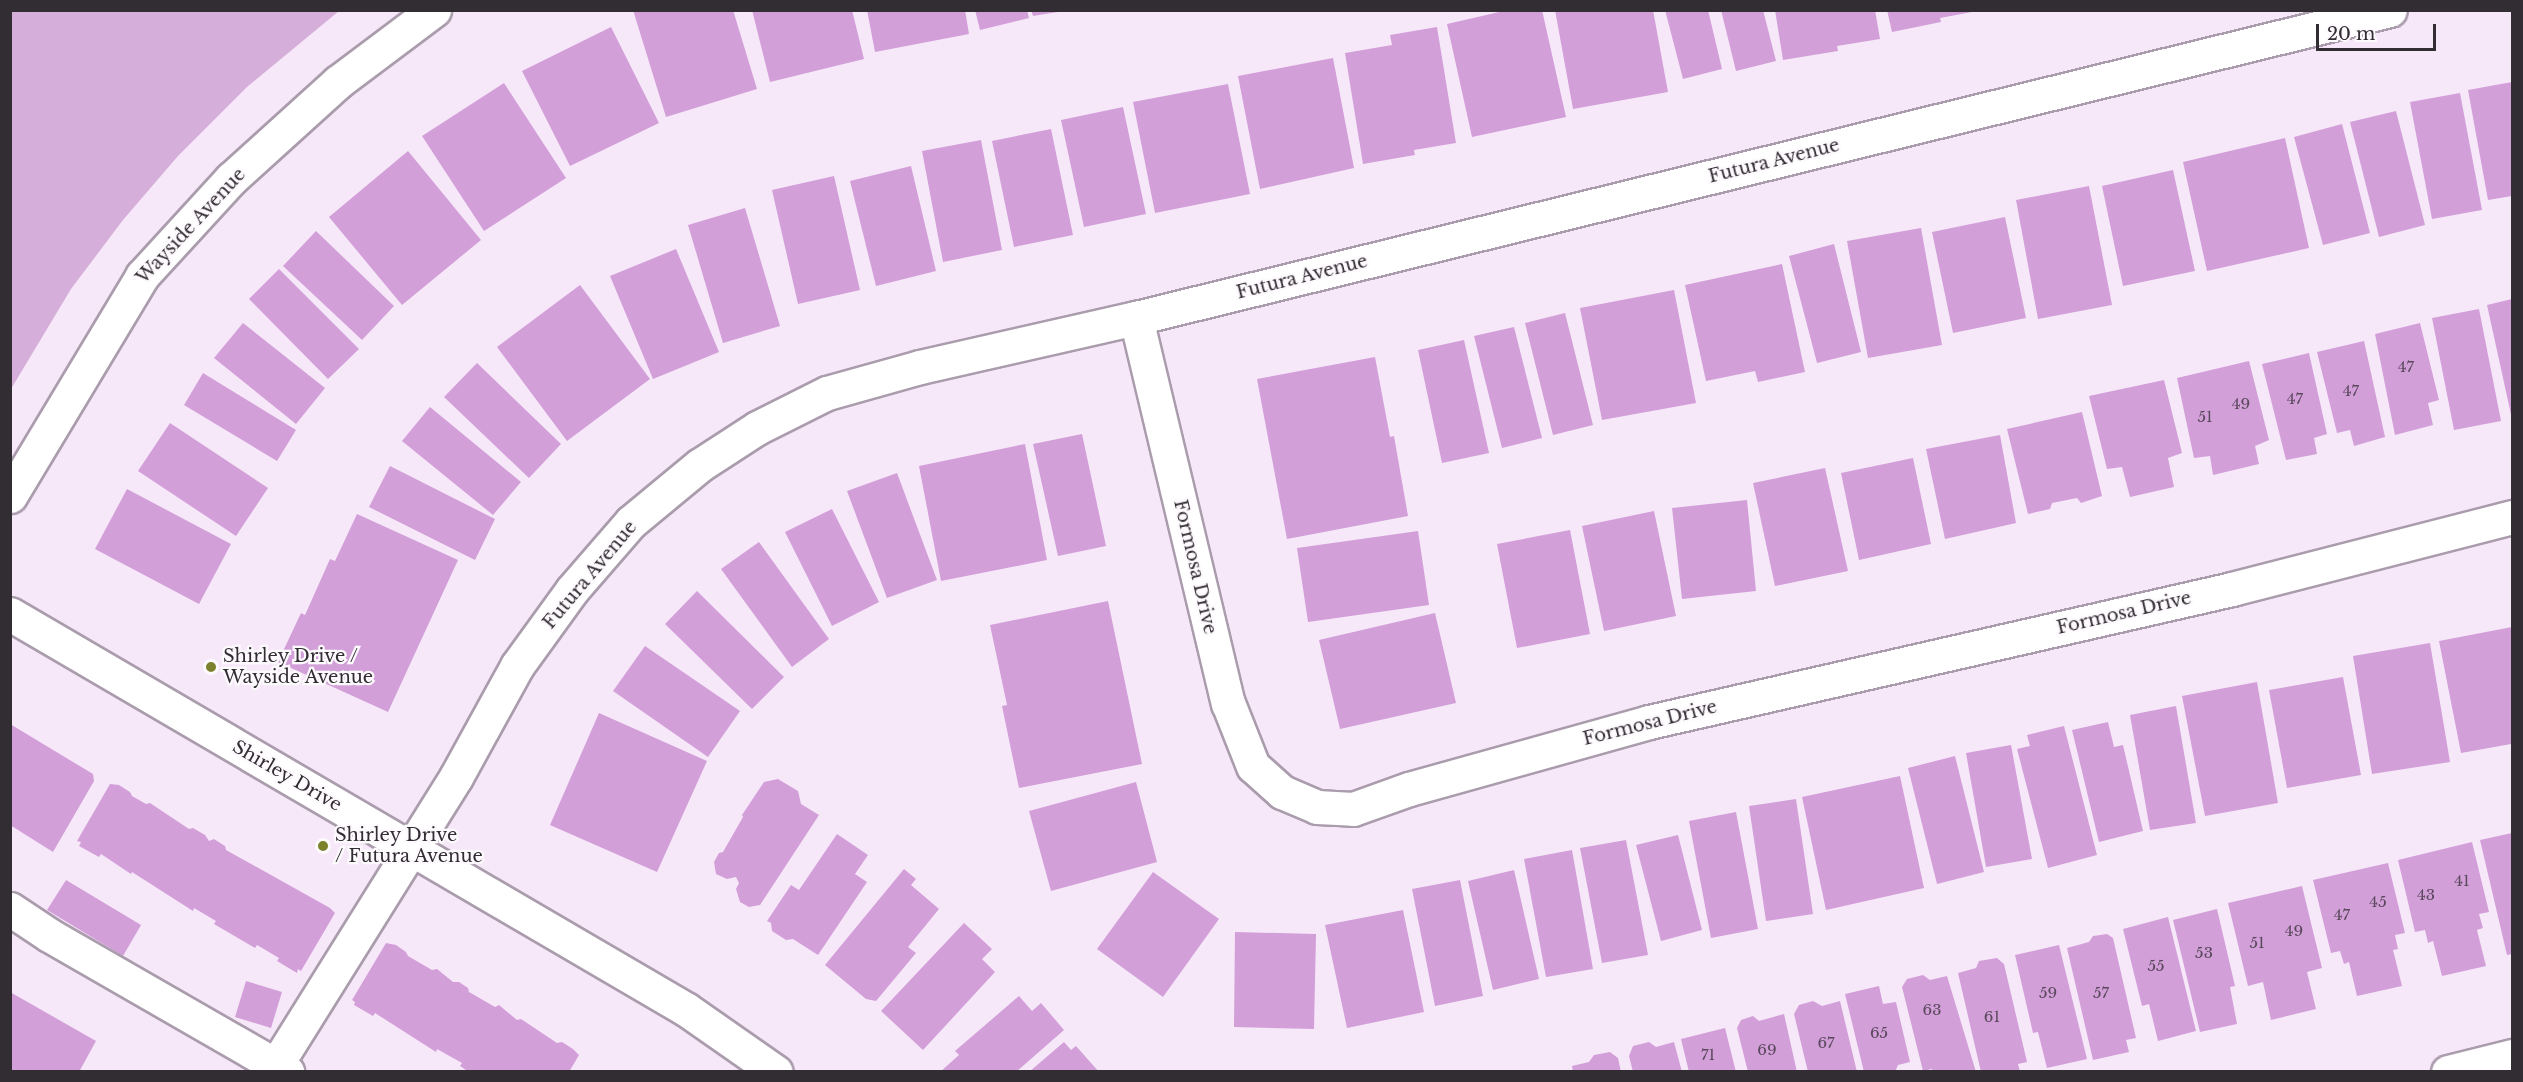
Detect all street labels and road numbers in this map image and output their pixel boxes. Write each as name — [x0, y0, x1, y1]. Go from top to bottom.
street label: Futura Avenue — [1706, 134, 1842, 188]
street label: Wayside Avenue — [132, 163, 250, 289]
street label: Futura Avenue — [1234, 250, 1370, 304]
street label: Formosa Drive — [1169, 498, 1221, 636]
street label: Futura Avenue — [538, 516, 642, 634]
street label: Formosa Drive — [2055, 587, 2193, 639]
street label: Formosa Drive — [1581, 696, 1719, 750]
street label: Shirley Drive — [228, 736, 346, 816]

